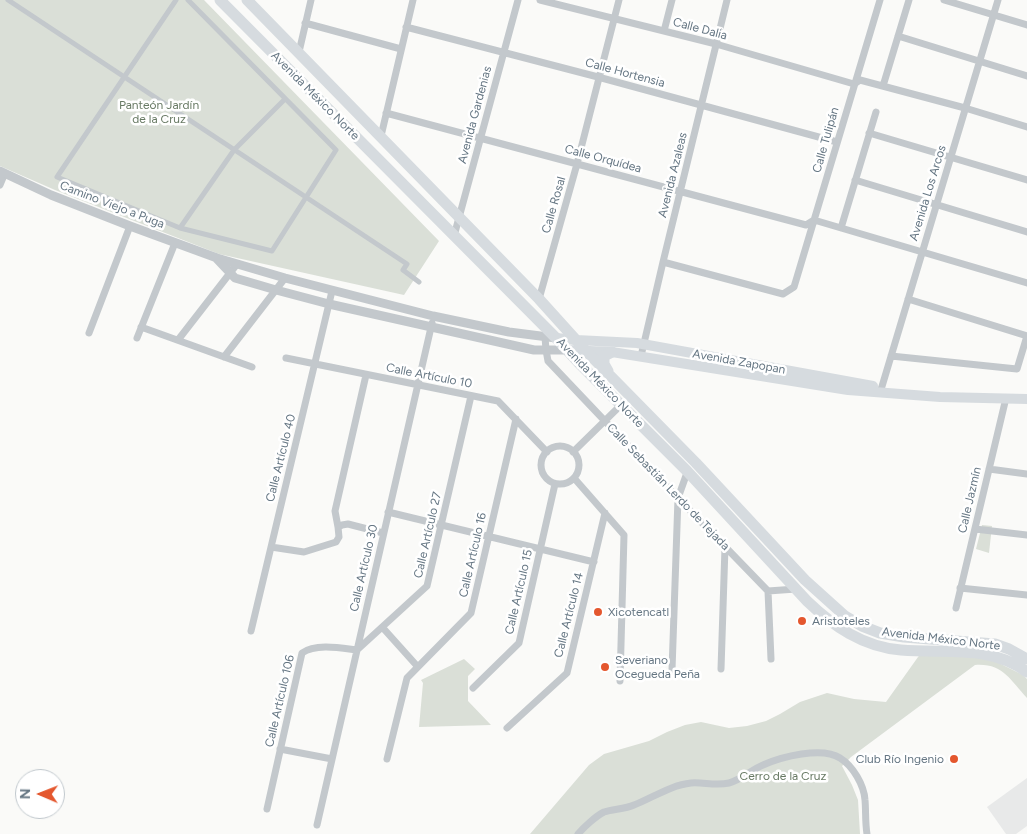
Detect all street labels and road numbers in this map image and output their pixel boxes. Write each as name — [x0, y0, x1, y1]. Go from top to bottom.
street label: Calle Dalia — [671, 15, 729, 43]
street label: Avenida México Norte — [268, 49, 362, 143]
street label: Calle Hortensia — [584, 55, 666, 91]
street label: Avenida Gardenias — [455, 65, 495, 165]
street label: Calle Tulipán — [810, 106, 842, 174]
street label: Avenida Azaleas — [655, 131, 691, 219]
street label: Calle Orquídea — [563, 142, 643, 176]
street label: Avenida Los Arcos — [907, 143, 949, 243]
street label: Calle Rosal — [539, 175, 569, 235]
street label: Camino Viejo a Puga — [58, 178, 166, 232]
street label: Avenida México Norte — [553, 335, 647, 431]
street label: Avenida Zapopan — [691, 347, 787, 377]
street label: Calle Artículo 10 — [385, 361, 473, 391]
street label: Calle Artículo 40 — [263, 413, 299, 503]
street label: Calle Sebastián Lerdo de Tejada — [604, 421, 732, 553]
street label: Calle Jazmín — [955, 466, 985, 534]
street label: Calle Artículo 27 — [411, 491, 445, 579]
street label: Calle Artículo 16 — [456, 511, 490, 599]
street label: Calle Artículo 30 — [347, 523, 381, 613]
street label: Calle Artículo 15 — [502, 548, 536, 636]
street label: Calle Artículo 14 — [551, 571, 587, 659]
street label: Avenida México Norte — [881, 625, 1001, 653]
street label: Calle Artículo 106 — [262, 653, 298, 749]

